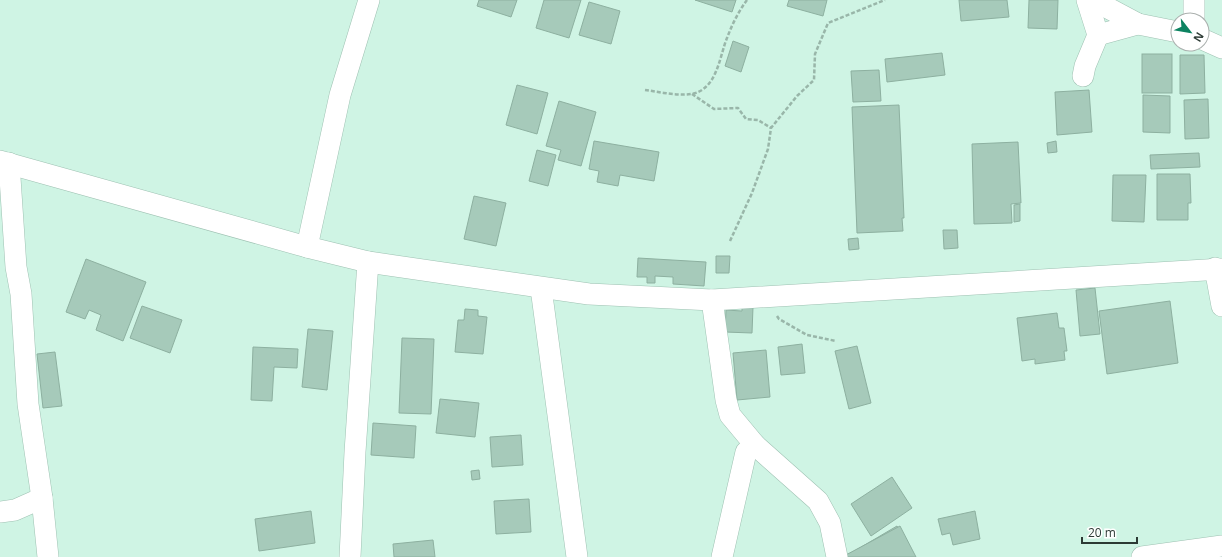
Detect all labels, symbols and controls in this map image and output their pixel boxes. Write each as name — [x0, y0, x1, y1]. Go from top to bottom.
north arrow — [1170, 12, 1210, 52]
text: N — [1190, 30, 1208, 45]
scale bar — [1082, 519, 1137, 545]
text: 20 m — [1088, 524, 1116, 541]

